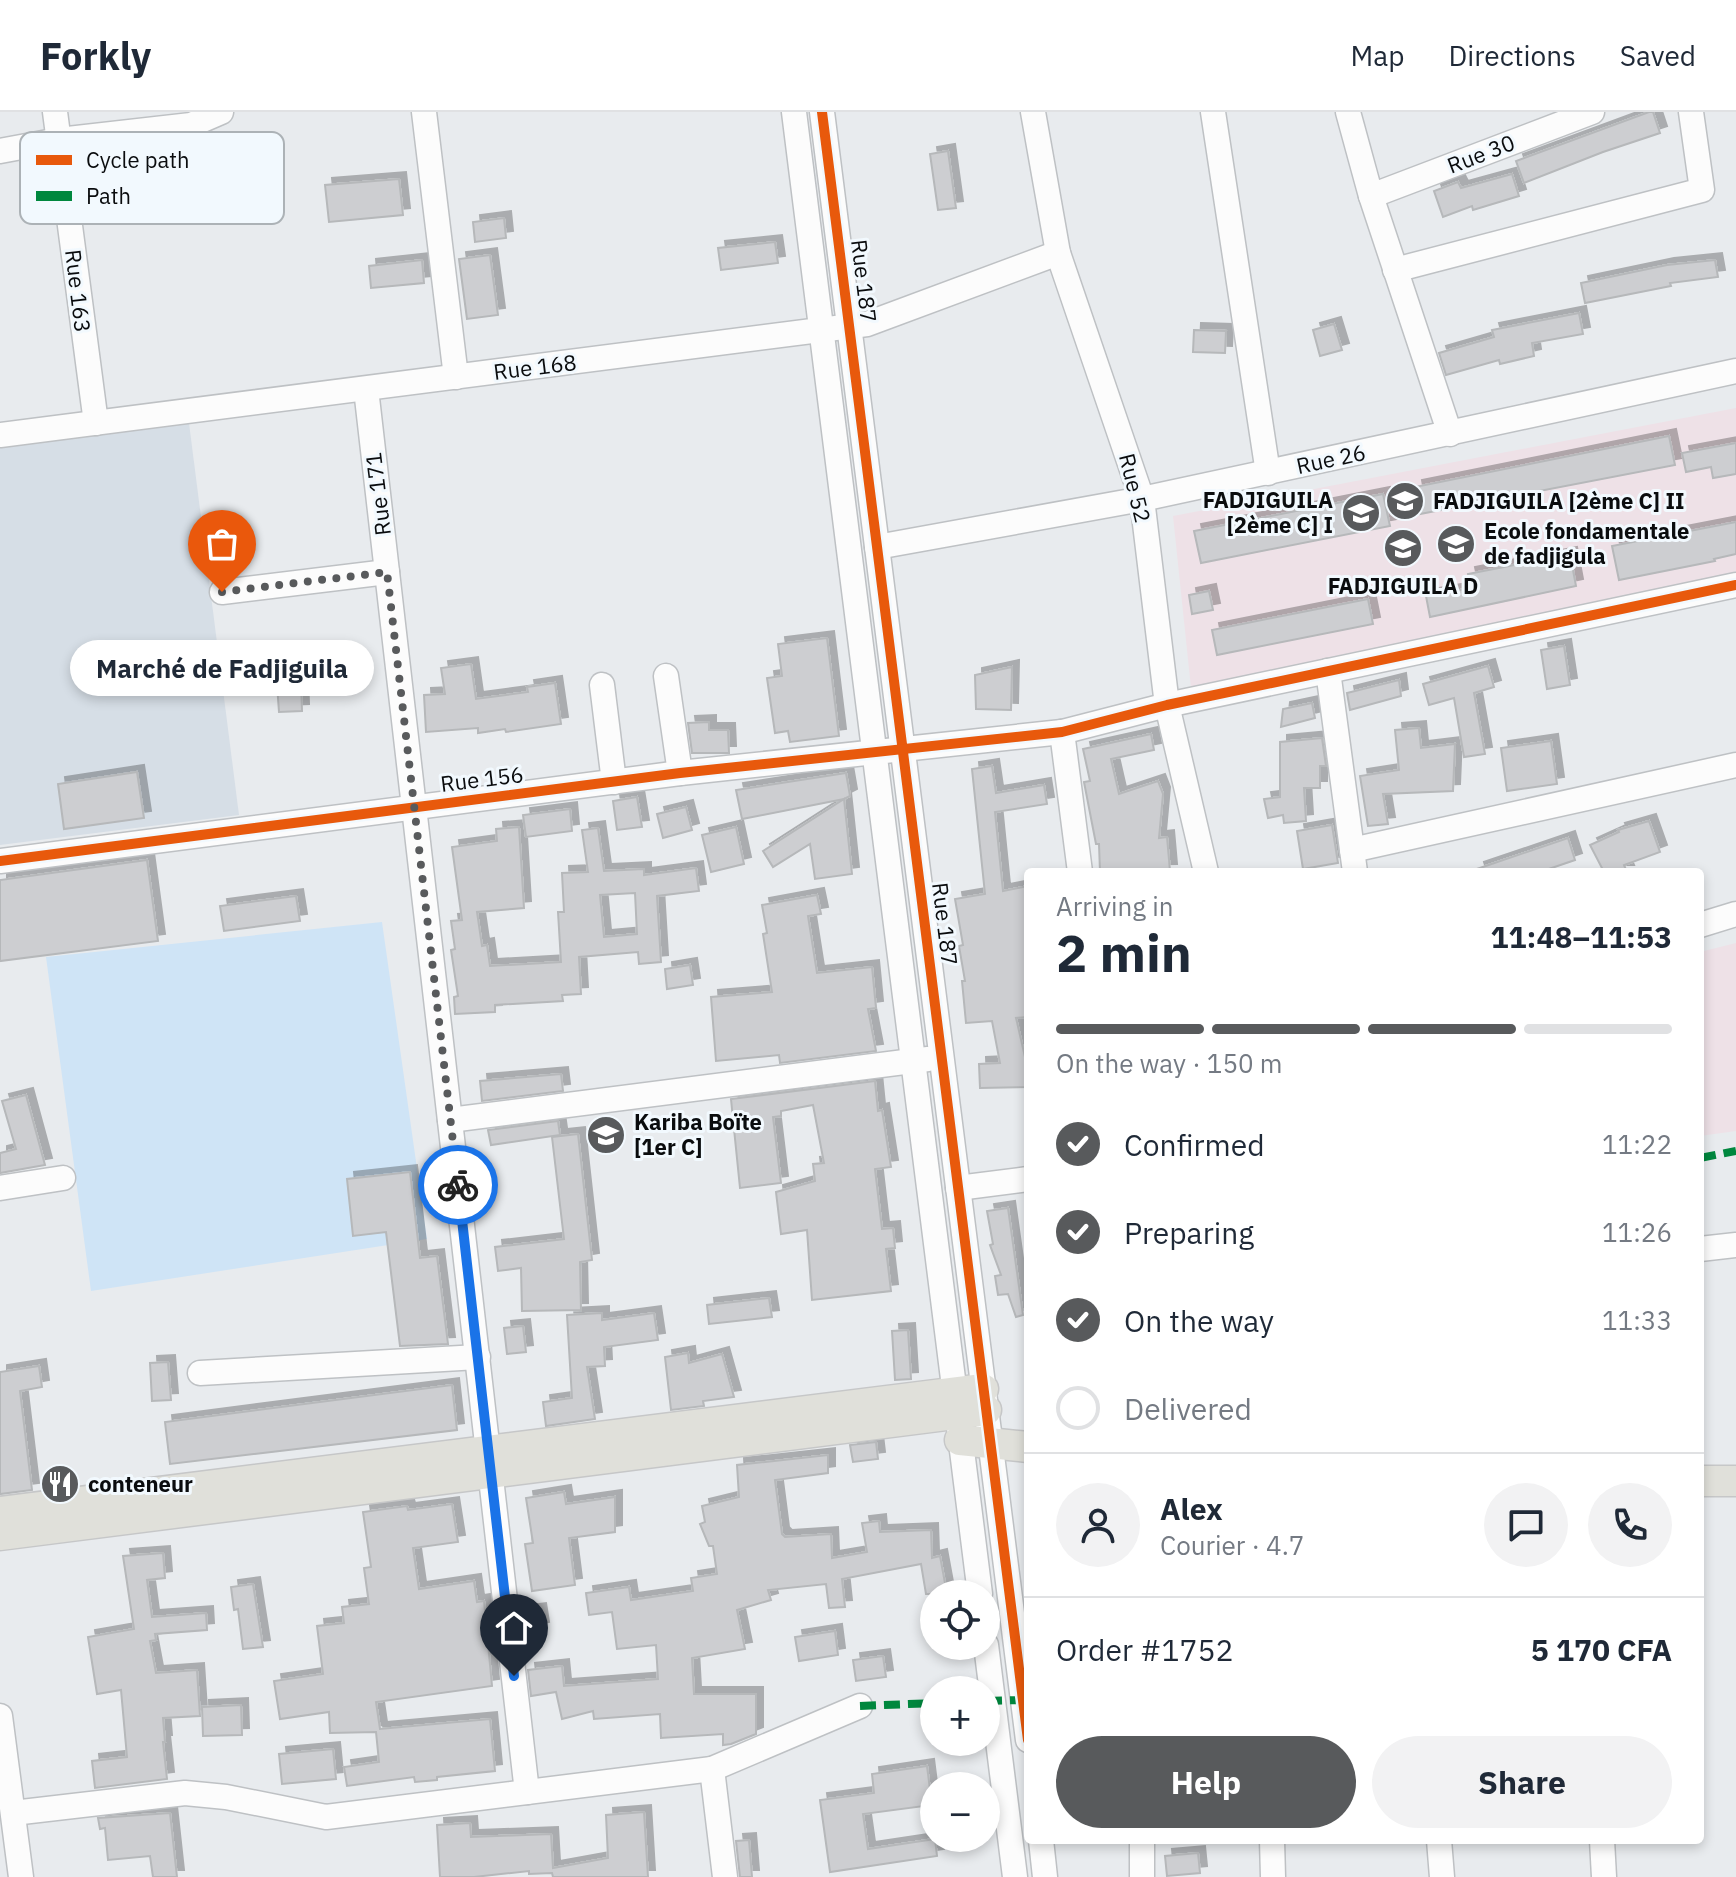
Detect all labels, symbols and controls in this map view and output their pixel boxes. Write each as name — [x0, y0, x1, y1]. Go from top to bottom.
text: Forkly — [40, 31, 151, 80]
text: Map — [1350, 37, 1404, 74]
text: Directions — [1448, 37, 1576, 74]
text: Saved — [1620, 37, 1696, 74]
street label: Rue 30 — [1443, 127, 1519, 180]
legend — [20, 132, 284, 224]
text: Cycle path — [86, 145, 190, 174]
text: Path — [86, 181, 131, 210]
street label: Rue 187 — [845, 238, 884, 324]
street label: Rue 163 — [59, 248, 98, 334]
street label: Rue 168 — [492, 347, 578, 386]
street label: Rue 26 — [1294, 437, 1368, 480]
street label: Rue 52 — [1113, 450, 1158, 525]
street label: Rue 171 — [358, 451, 397, 537]
school or university icon: FADJIGUILA [2ème C] II — [1384, 480, 1426, 522]
place label: FADJIGUILA [2ème C] I — [1203, 485, 1333, 539]
place label: FADJIGUILA [2ème C] II — [1433, 486, 1684, 515]
school or university icon: FADJIGUILA [2ème C] I — [1340, 492, 1382, 534]
pin — [188, 510, 256, 592]
place label: Ecole fondamentale de fadjigula — [1484, 516, 1689, 570]
icon: bag — [200, 522, 244, 566]
school or university icon: Ecole fondamentale de fadjigula — [1435, 523, 1477, 565]
school or university icon: FADJIGUILA D — [1382, 527, 1424, 569]
place label: FADJIGUILA D — [1328, 571, 1478, 600]
callout: Marché de Fadjiguila — [70, 640, 374, 696]
text: Marché de Fadjiguila — [96, 651, 348, 685]
street label: Rue 156 — [439, 759, 525, 798]
street label: Rue 187 — [926, 881, 965, 967]
text: Arriving in — [1056, 889, 1173, 923]
text: 11:48–11:53 — [1491, 917, 1672, 956]
text: 2 min — [1056, 919, 1192, 986]
text: On the way · 150 m — [1056, 1046, 1282, 1080]
place label: Kariba Boïte [1er C] — [634, 1107, 762, 1161]
school or university icon: Kariba Boïte [1er C] — [585, 1114, 627, 1156]
icon: check — [1056, 1122, 1100, 1166]
text: Confirmed — [1124, 1125, 1265, 1164]
text: 11:22 — [1602, 1127, 1672, 1161]
courier — [418, 1145, 498, 1225]
icon: bike — [436, 1163, 480, 1207]
icon: check — [1056, 1210, 1100, 1254]
text: Preparing — [1124, 1213, 1254, 1252]
text: 11:26 — [1602, 1215, 1672, 1249]
icon: check — [1056, 1298, 1100, 1342]
text: On the way — [1124, 1301, 1274, 1340]
text: 11:33 — [1602, 1303, 1672, 1337]
text: Delivered — [1124, 1389, 1252, 1428]
restaurant icon: conteneur — [39, 1463, 81, 1505]
place label: conteneur — [88, 1469, 193, 1498]
button: person — [1056, 1483, 1140, 1567]
button: chat — [1484, 1483, 1568, 1567]
button: phone — [1588, 1483, 1672, 1567]
text: Alex — [1160, 1489, 1223, 1528]
text: Courier · 4.7 — [1160, 1528, 1304, 1562]
map controls — [920, 1580, 1000, 1852]
button: locate — [920, 1580, 1000, 1660]
pin — [480, 1594, 548, 1676]
icon: home — [492, 1606, 536, 1650]
text: Order #1752 — [1056, 1630, 1233, 1669]
text: 5 170 CFA — [1531, 1630, 1672, 1669]
button: + — [920, 1676, 1000, 1756]
button: Help — [1056, 1736, 1356, 1828]
button: Share — [1372, 1736, 1672, 1828]
button: − — [920, 1772, 1000, 1852]

